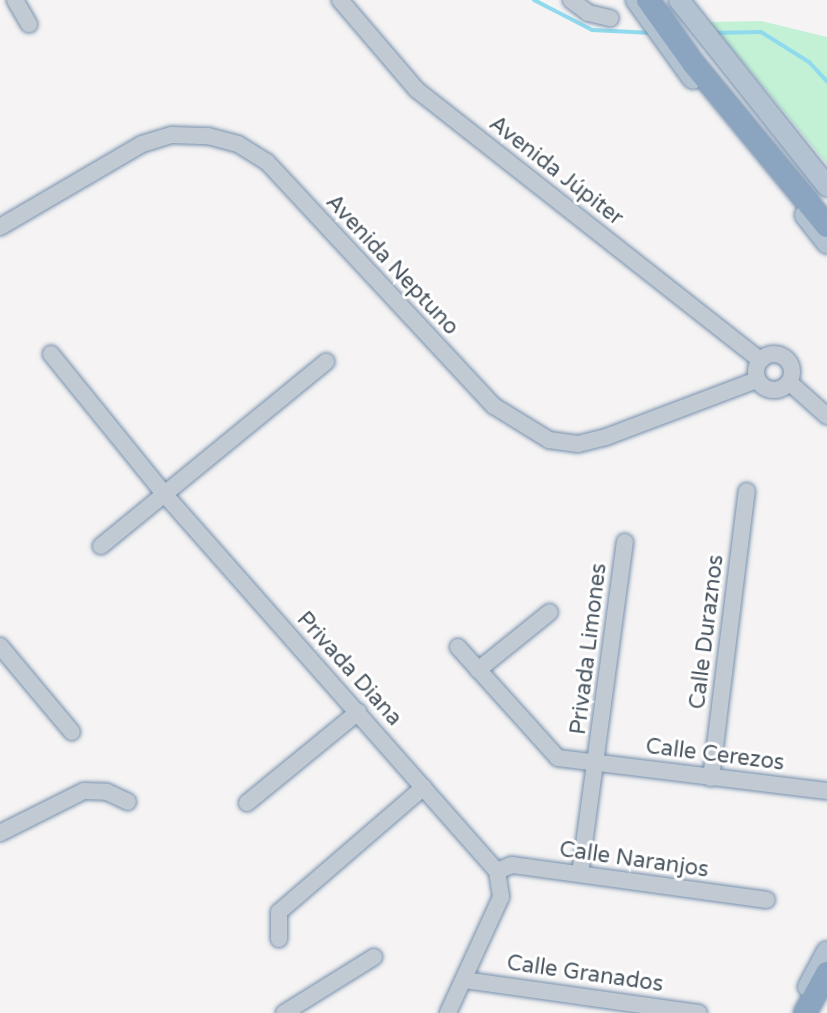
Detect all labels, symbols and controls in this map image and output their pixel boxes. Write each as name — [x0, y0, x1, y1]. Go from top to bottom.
street label: Avenida Júpiter — [484, 111, 628, 231]
street label: Avenida Neptuno — [320, 189, 464, 341]
street label: Calle Duraznos — [684, 553, 730, 711]
street label: Privada Limones — [565, 562, 613, 736]
street label: Privada Diana — [291, 607, 407, 731]
street label: Calle Cerezos — [644, 733, 786, 777]
street label: Calle Naranjos — [558, 836, 710, 884]
street label: Calle Granados — [505, 950, 665, 998]

